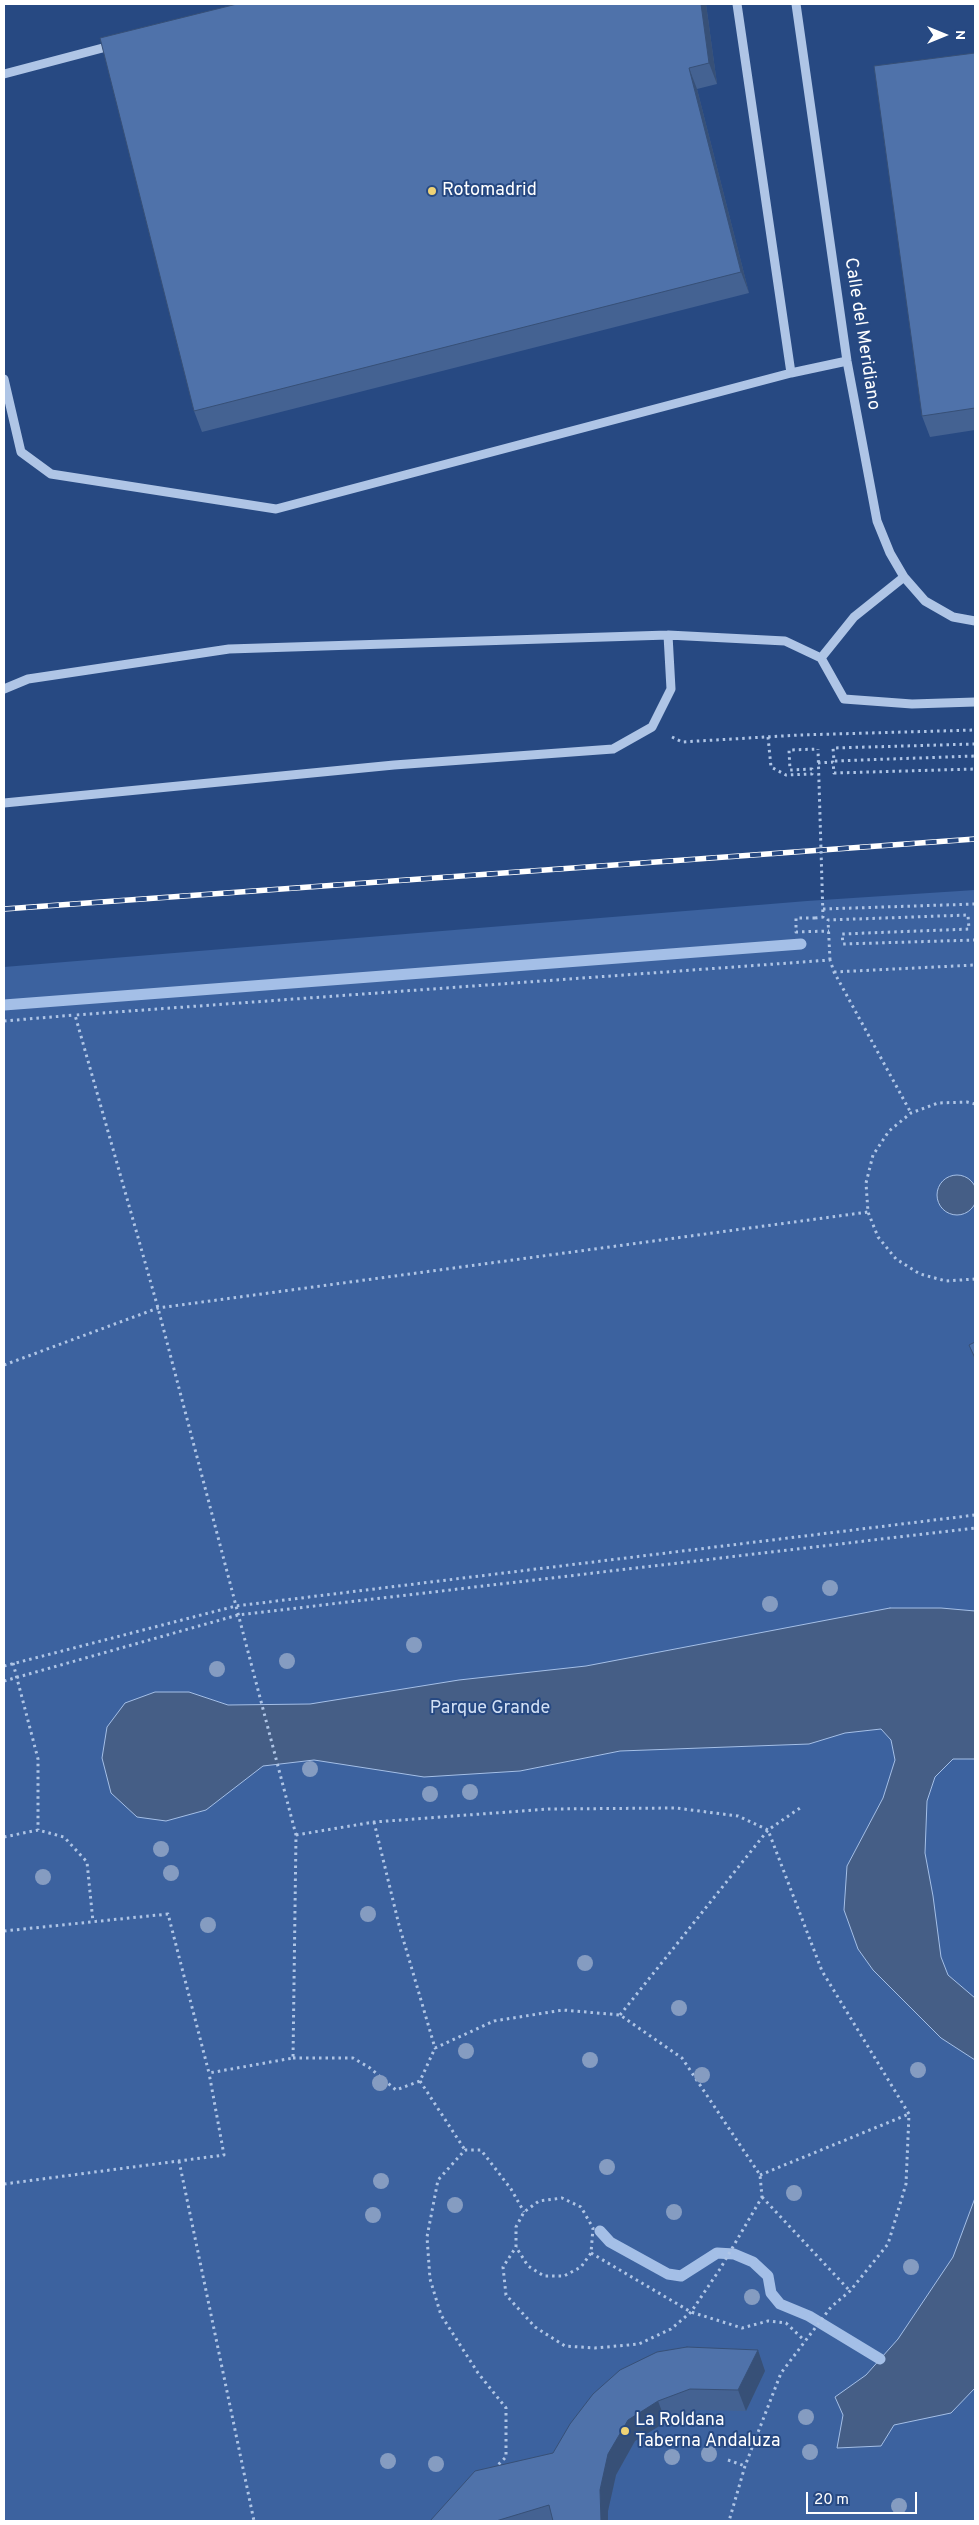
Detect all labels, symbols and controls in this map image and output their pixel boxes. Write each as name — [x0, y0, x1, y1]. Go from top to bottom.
north arrow — [919, 10, 969, 60]
text: N — [951, 30, 968, 40]
place label: Rotomadrid — [442, 180, 537, 202]
marker: Rotomadrid — [426, 185, 438, 197]
street label: Calle del Meridiano — [838, 256, 884, 412]
park label: Parque Grande — [430, 1698, 550, 1720]
place label: La Roldana Taberna Andaluza — [635, 2410, 781, 2452]
marker: La Roldana Taberna Andaluza — [619, 2425, 631, 2437]
scale bar — [809, 2482, 920, 2514]
text: 20 m — [814, 2491, 849, 2510]

